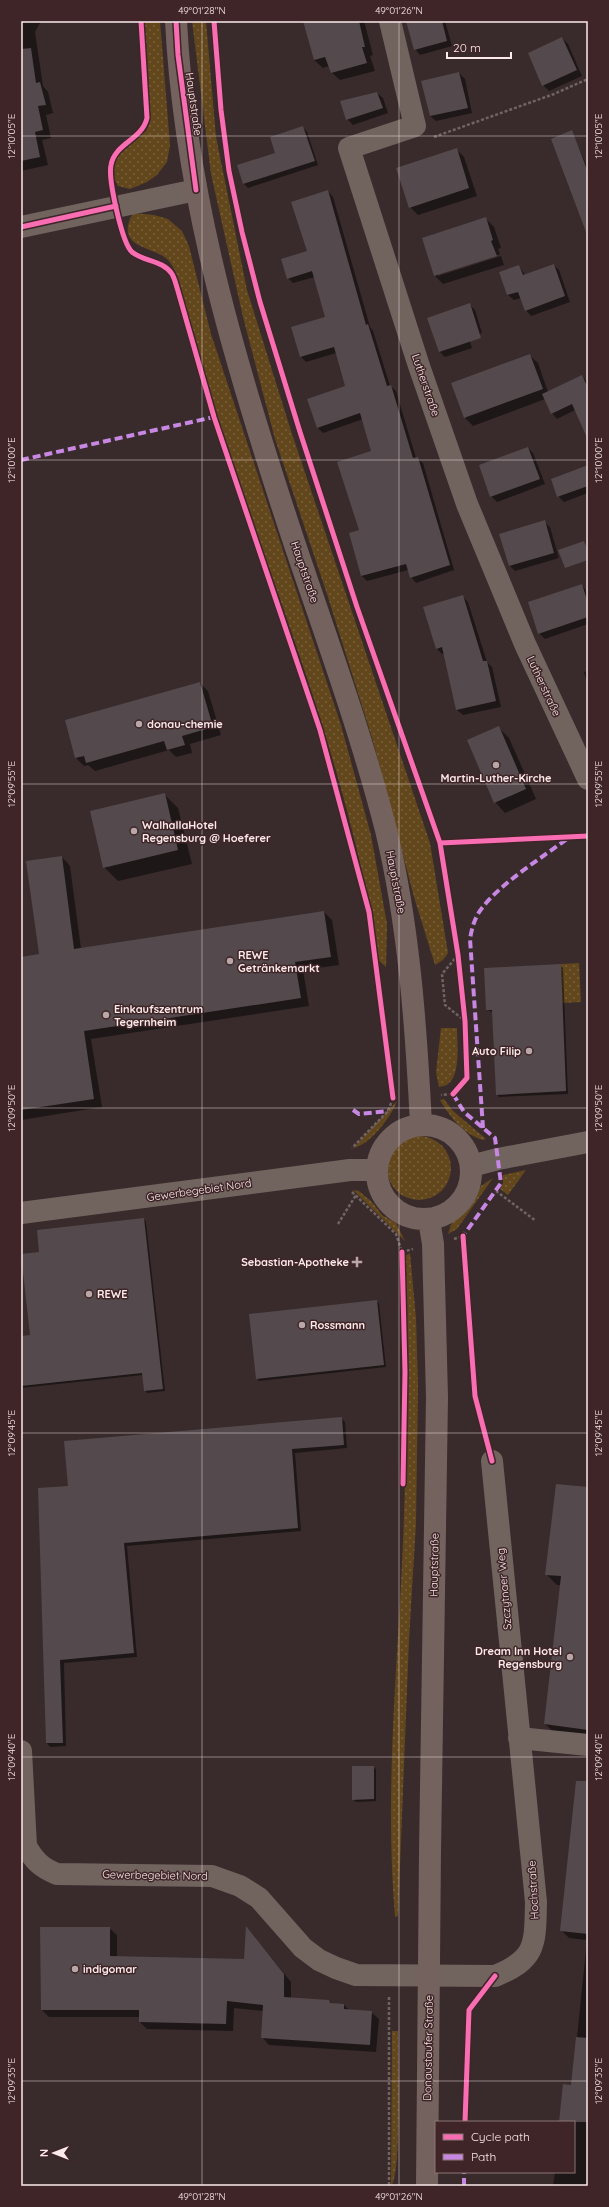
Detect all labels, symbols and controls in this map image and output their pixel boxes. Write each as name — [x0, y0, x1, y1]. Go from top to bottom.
text: 49°01'28"N — [178, 4, 226, 17]
text: 49°01'26"N — [375, 4, 423, 17]
scale bar — [447, 34, 511, 60]
text: 20 m — [453, 40, 481, 55]
street label: Hauptstraße — [183, 71, 205, 137]
text: 12°10'05"E — [5, 113, 18, 159]
text: 12°10'05"E — [592, 113, 605, 159]
street label: Lutherstraße — [409, 352, 443, 418]
text: 12°10'00"E — [5, 437, 18, 483]
text: 12°10'00"E — [592, 437, 605, 483]
street label: Hauptstraße — [288, 540, 322, 604]
street label: Lutherstraße — [524, 654, 564, 718]
place label: donau-chemie — [147, 717, 223, 731]
marker: donau-chemie — [134, 719, 144, 729]
text: 12°09'55"E — [5, 760, 18, 807]
marker: Martin-Luther-Kirche — [491, 760, 501, 770]
text: 12°09'55"E — [592, 760, 605, 807]
place label: Martin-Luther-Kirche — [441, 771, 552, 785]
place label: WalhallaHotel Regensburg @ Hoeferer — [142, 818, 271, 845]
marker: WalhallaHotel Regensburg @ Hoeferer — [129, 826, 139, 836]
street label: Hauptstraße — [383, 849, 409, 915]
place label: REWE Getränkemarkt — [238, 948, 320, 975]
marker: REWE Getränkemarkt — [225, 956, 235, 966]
place label: Einkaufszentrum Tegernheim — [114, 1002, 203, 1029]
marker: Einkaufszentrum Tegernheim — [101, 1010, 111, 1020]
place label: Auto Filip — [472, 1044, 521, 1058]
marker: Auto Filip — [524, 1046, 534, 1056]
text: 12°09'50"E — [5, 1084, 18, 1131]
text: 12°09'50"E — [592, 1084, 605, 1131]
street label: Gewerbegebiet Nord — [146, 1176, 252, 1204]
place label: Sebastian-Apotheke — [241, 1255, 349, 1269]
marker: Sebastian-Apotheke — [352, 1257, 362, 1267]
place label: REWE — [97, 1287, 128, 1301]
marker: REWE — [84, 1289, 94, 1299]
place label: Rossmann — [310, 1318, 365, 1332]
marker: Rossmann — [297, 1320, 307, 1330]
text: 12°09'45"E — [5, 1410, 18, 1456]
text: 12°09'45"E — [592, 1410, 605, 1456]
street label: Hauptstraße — [426, 1533, 442, 1597]
street label: Szczytnaer Weg — [493, 1547, 515, 1631]
place label: Dream Inn Hotel Regensburg — [475, 1644, 562, 1671]
marker: Dream Inn Hotel Regensburg — [565, 1652, 575, 1662]
text: 12°09'40"E — [5, 1733, 18, 1780]
text: 12°09'40"E — [592, 1733, 605, 1780]
street label: Hochstraße — [524, 1860, 542, 1920]
street label: Gewerbegebiet Nord — [102, 1867, 208, 1883]
place label: indigomar — [83, 1962, 137, 1976]
marker: indigomar — [70, 1964, 80, 1974]
street label: Donaustaufer Straße — [420, 1995, 436, 2101]
text: 12°09'35"E — [5, 2058, 18, 2104]
text: 12°09'35"E — [592, 2058, 605, 2104]
legend — [435, 2121, 575, 2173]
text: Cycle path — [471, 2129, 530, 2144]
north arrow — [34, 2133, 74, 2173]
text: N — [37, 2149, 51, 2157]
text: Path — [471, 2149, 496, 2164]
text: 49°01'28"N — [178, 2190, 226, 2203]
text: 49°01'26"N — [375, 2190, 423, 2203]

